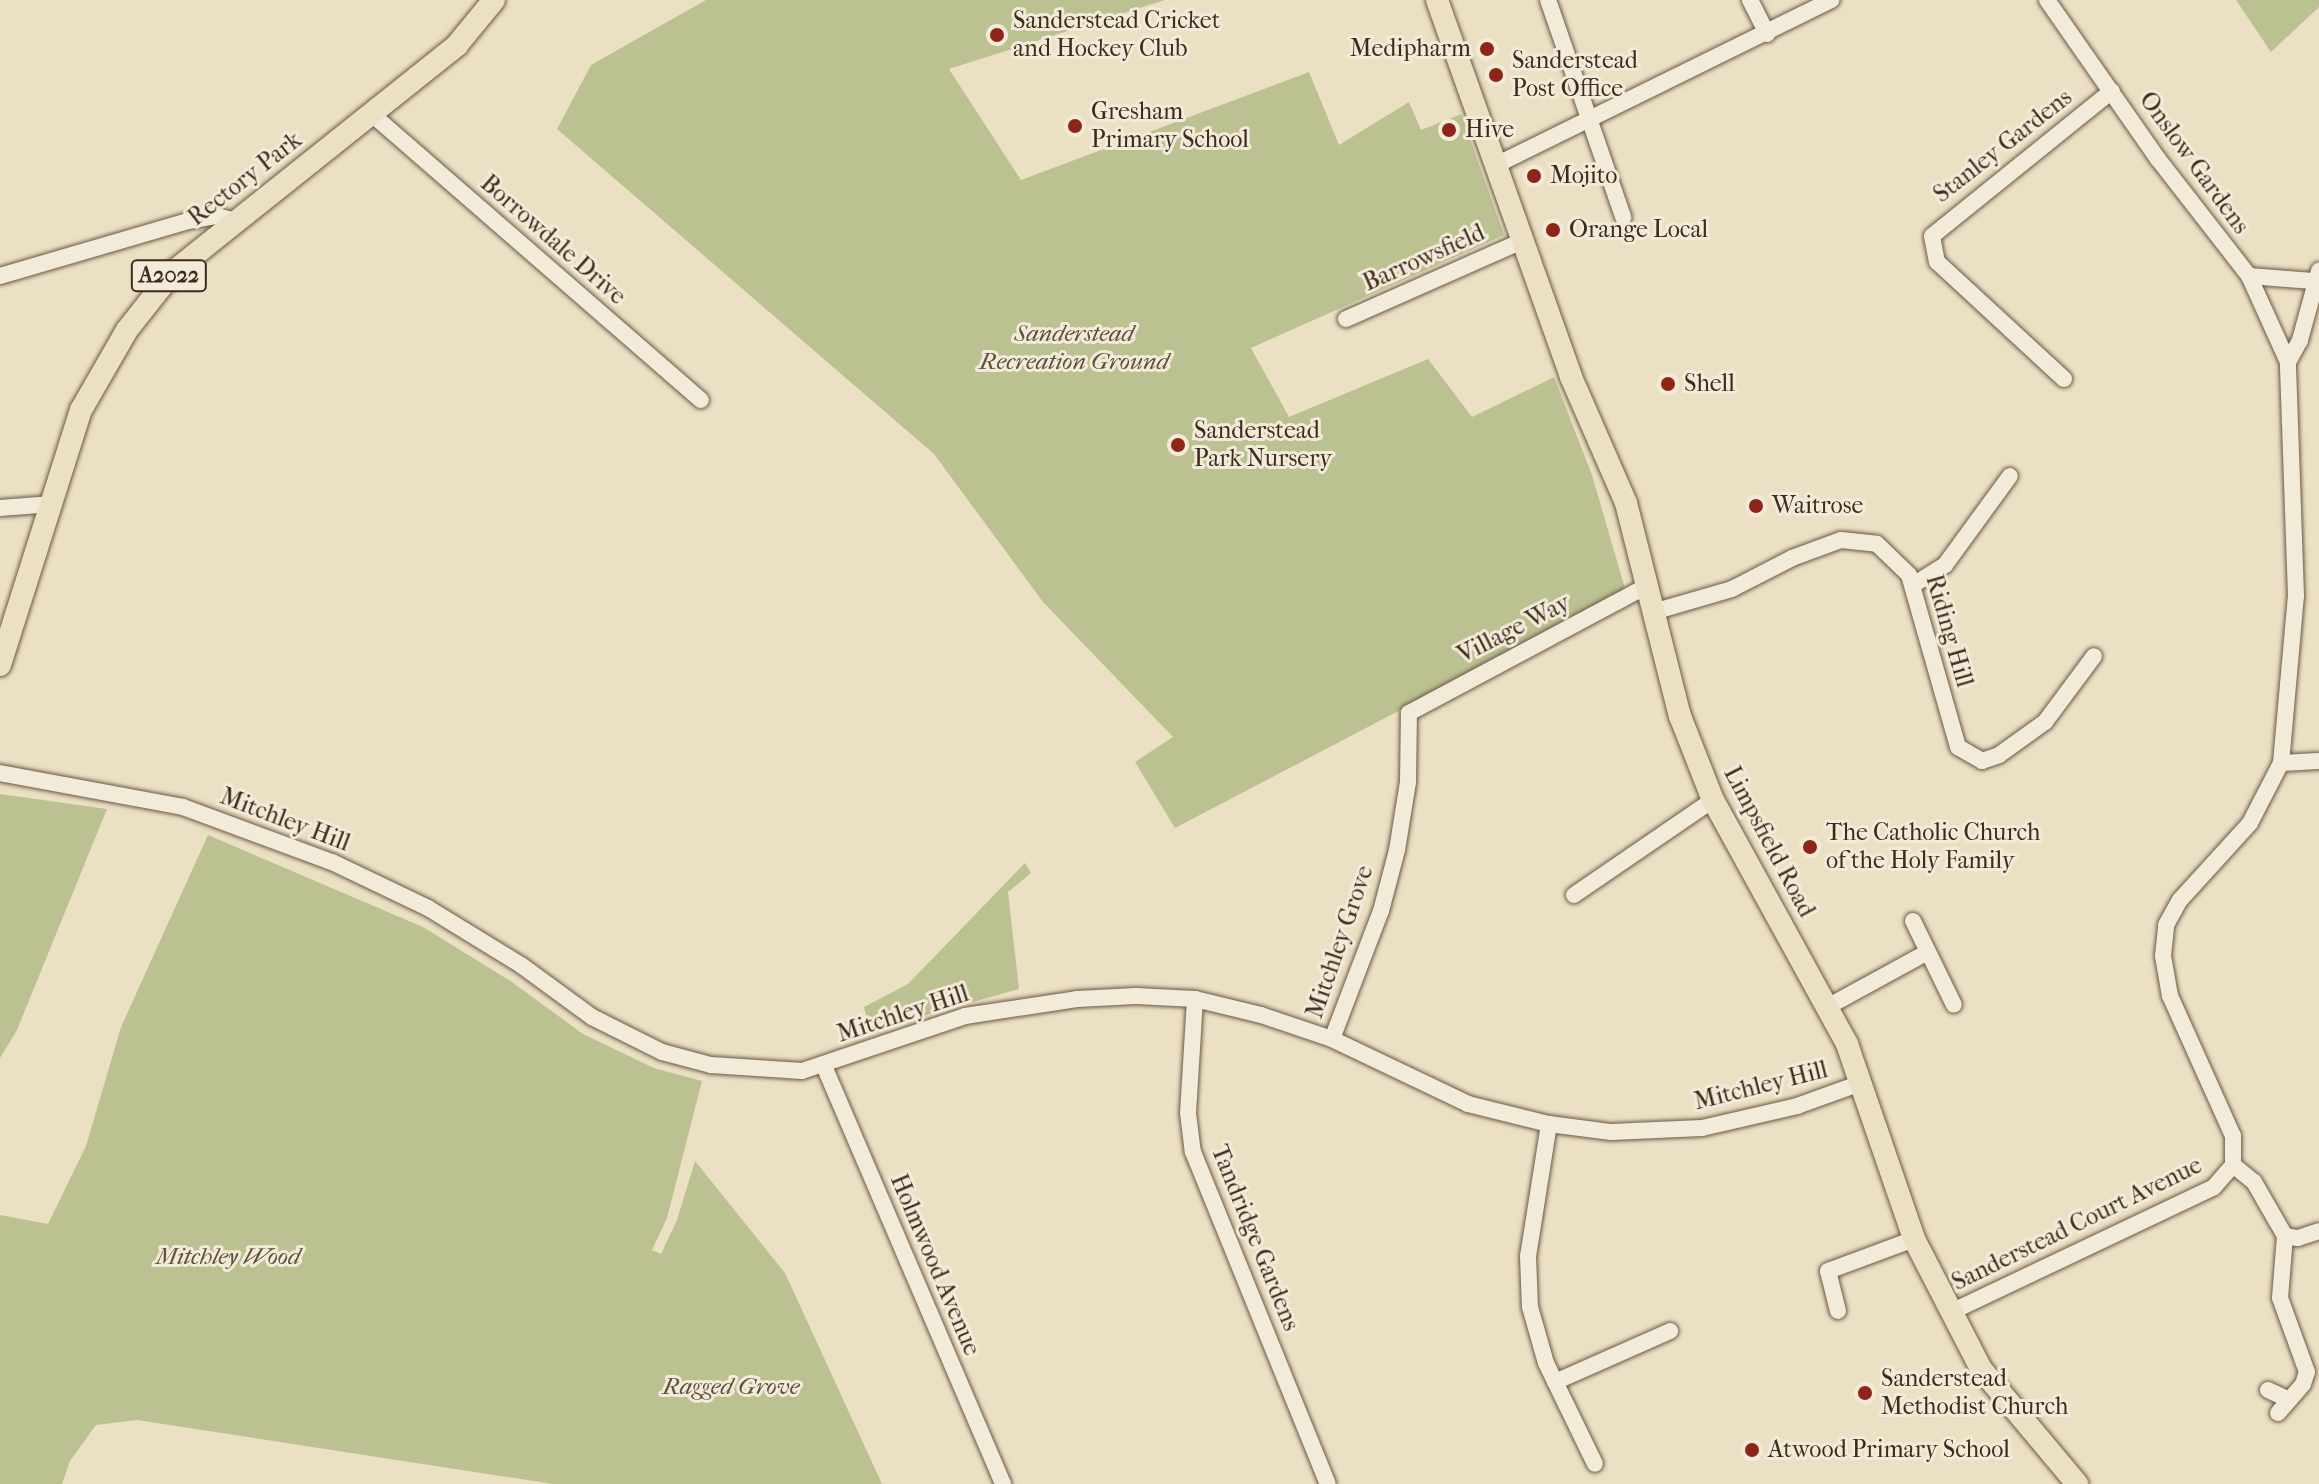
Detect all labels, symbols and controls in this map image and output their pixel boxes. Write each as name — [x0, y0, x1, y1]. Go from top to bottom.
place label: Sanderstead Cricket and Hockey Club — [1013, 7, 1220, 63]
marker: Sanderstead Cricket and Hockey Club — [988, 26, 1006, 44]
place label: Medipharm — [1350, 35, 1471, 63]
marker: Medipharm — [1478, 40, 1496, 58]
place label: Sanderstead Post Office — [1512, 47, 1638, 103]
marker: Sanderstead Post Office — [1487, 66, 1505, 84]
street label: Stanley Gardens — [1928, 83, 2078, 209]
street label: Onslow Gardens — [2133, 86, 2255, 240]
place label: Gresham Primary School — [1091, 98, 1249, 154]
place label: Hive — [1465, 116, 1514, 144]
marker: Gresham Primary School — [1066, 117, 1084, 135]
marker: Hive — [1440, 121, 1458, 139]
street label: Rectory Park — [183, 126, 307, 232]
place label: Mojito — [1550, 162, 1618, 190]
marker: Mojito — [1525, 167, 1543, 185]
street label: Borrowdale Drive — [474, 169, 632, 311]
place label: Orange Local — [1569, 216, 1708, 244]
street label: Barrowsfield — [1359, 218, 1489, 298]
marker: Orange Local — [1544, 221, 1562, 239]
road number: A2022 — [129, 258, 209, 294]
park label: Sanderstead Recreation Ground — [979, 320, 1169, 376]
place label: Shell — [1684, 370, 1735, 398]
marker: Shell — [1659, 375, 1677, 393]
place label: Sanderstead Park Nursery — [1194, 417, 1332, 473]
marker: Sanderstead Park Nursery — [1169, 436, 1187, 454]
place label: Waitrose — [1772, 492, 1863, 520]
marker: Waitrose — [1747, 497, 1765, 515]
street label: Riding Hill — [1919, 571, 1979, 691]
street label: Village Way — [1453, 588, 1575, 670]
street label: Limpsfield Road — [1717, 762, 1821, 922]
street label: Mitchley Hill — [216, 782, 354, 858]
place label: The Catholic Church of the Holy Family — [1826, 819, 2040, 875]
marker: The Catholic Church of the Holy Family — [1801, 838, 1819, 856]
street label: Mitchley Grove — [1300, 862, 1380, 1022]
street label: Mitchley Hill — [834, 979, 972, 1049]
street label: Mitchley Hill — [1691, 1055, 1831, 1117]
street label: Tandridge Gardens — [1205, 1141, 1305, 1335]
street label: Sanderstead Court Avenue — [1947, 1151, 2207, 1297]
street label: Holmwood Avenue — [884, 1170, 986, 1360]
park label: Mitchley Wood — [156, 1243, 300, 1271]
place label: Sanderstead Methodist Church — [1881, 1365, 2068, 1421]
park label: Ragged Grove — [663, 1373, 799, 1401]
marker: Sanderstead Methodist Church — [1856, 1384, 1874, 1402]
place label: Atwood Primary School — [1768, 1436, 2010, 1464]
marker: Atwood Primary School — [1743, 1441, 1761, 1459]

